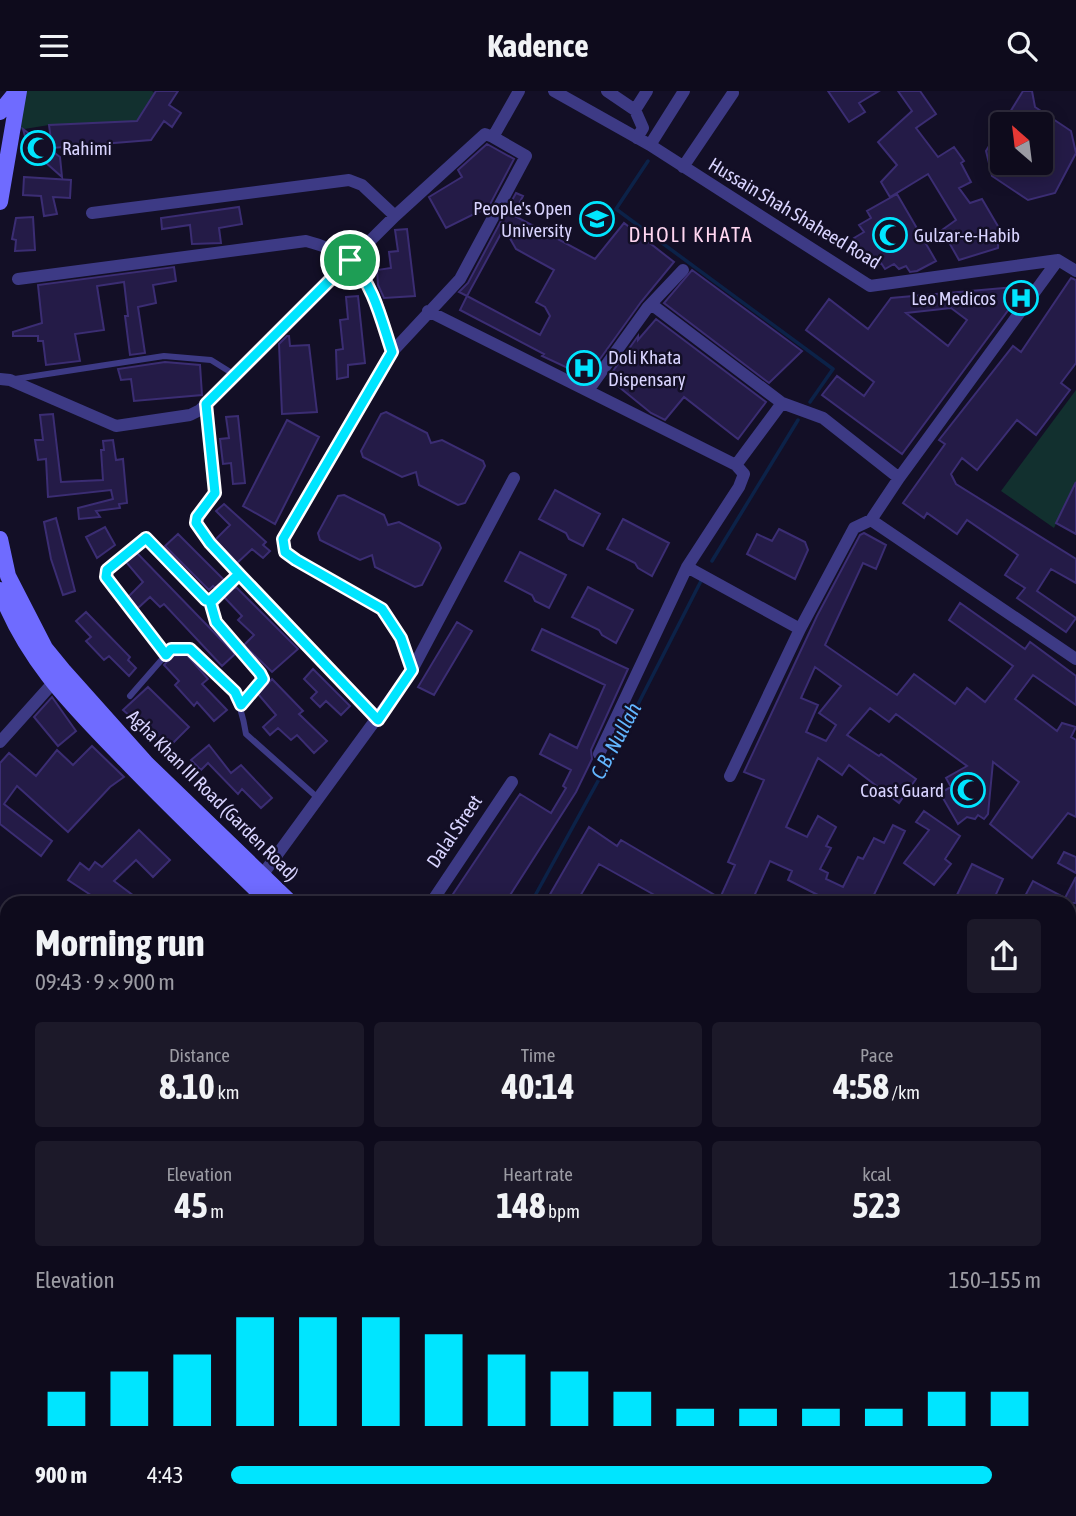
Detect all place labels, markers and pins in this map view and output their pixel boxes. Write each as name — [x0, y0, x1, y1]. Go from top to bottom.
mosque icon: Rahimi — [19, 129, 57, 167]
place label: Rahimi — [62, 137, 112, 159]
place label: People's Open University — [473, 197, 572, 241]
school or university icon: People's Open University — [578, 200, 616, 238]
mosque icon: Gulzar-e-Habib — [871, 216, 909, 254]
place label: Gulzar-e-Habib — [914, 224, 1020, 246]
pin — [320, 230, 380, 290]
hospital icon: Leo Medicos — [1002, 279, 1040, 317]
place label: Leo Medicos — [911, 287, 996, 309]
place label: Doli Khata Dispensary — [608, 346, 686, 390]
hospital icon: Doli Khata Dispensary — [565, 349, 603, 387]
mosque icon: Coast Guard — [949, 771, 987, 809]
place label: Coast Guard — [860, 779, 944, 801]

